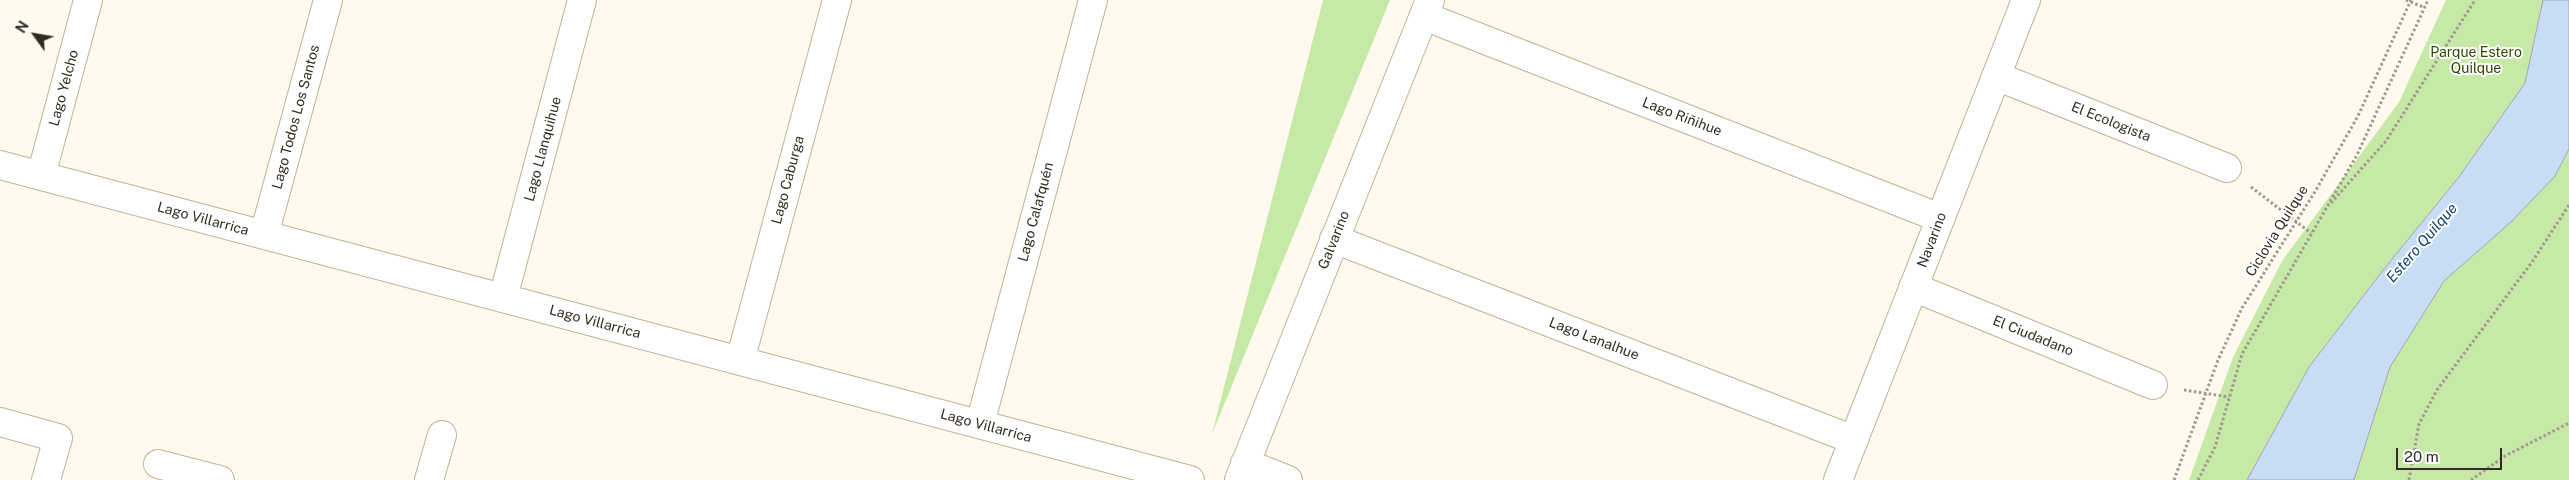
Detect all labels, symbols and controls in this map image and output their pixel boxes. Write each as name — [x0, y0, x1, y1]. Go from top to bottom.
north arrow — [10, 10, 60, 60]
text: N — [13, 18, 32, 36]
street label: Lago Todos Los Santos — [269, 43, 323, 191]
park label: Parque Estero Quilque — [2430, 45, 2522, 78]
street label: Lago Yelcho — [46, 48, 82, 128]
street label: Lago Riñihue — [1640, 94, 1724, 140]
street label: Lago Llanquihue — [521, 95, 565, 203]
street label: El Ecologista — [2069, 98, 2153, 146]
street label: Lago Caburga — [768, 134, 808, 226]
street label: Lago Calafquén — [1015, 160, 1057, 264]
street label: Ciclovia Quilque — [2242, 182, 2312, 280]
street label: Lago Villarrica — [155, 199, 251, 239]
water label: Estero Quilque — [2383, 200, 2461, 286]
street label: Galvarino — [1315, 208, 1353, 272]
street label: Navarino — [1914, 210, 1950, 270]
street label: Lago Villarrica — [547, 302, 643, 342]
street label: El Ciudadano — [1990, 312, 2076, 360]
street label: Lago Lanalhue — [1547, 314, 1641, 364]
street label: Lago Villarrica — [938, 406, 1034, 446]
scale bar — [2399, 438, 2505, 470]
text: 20 m — [2404, 448, 2439, 465]

